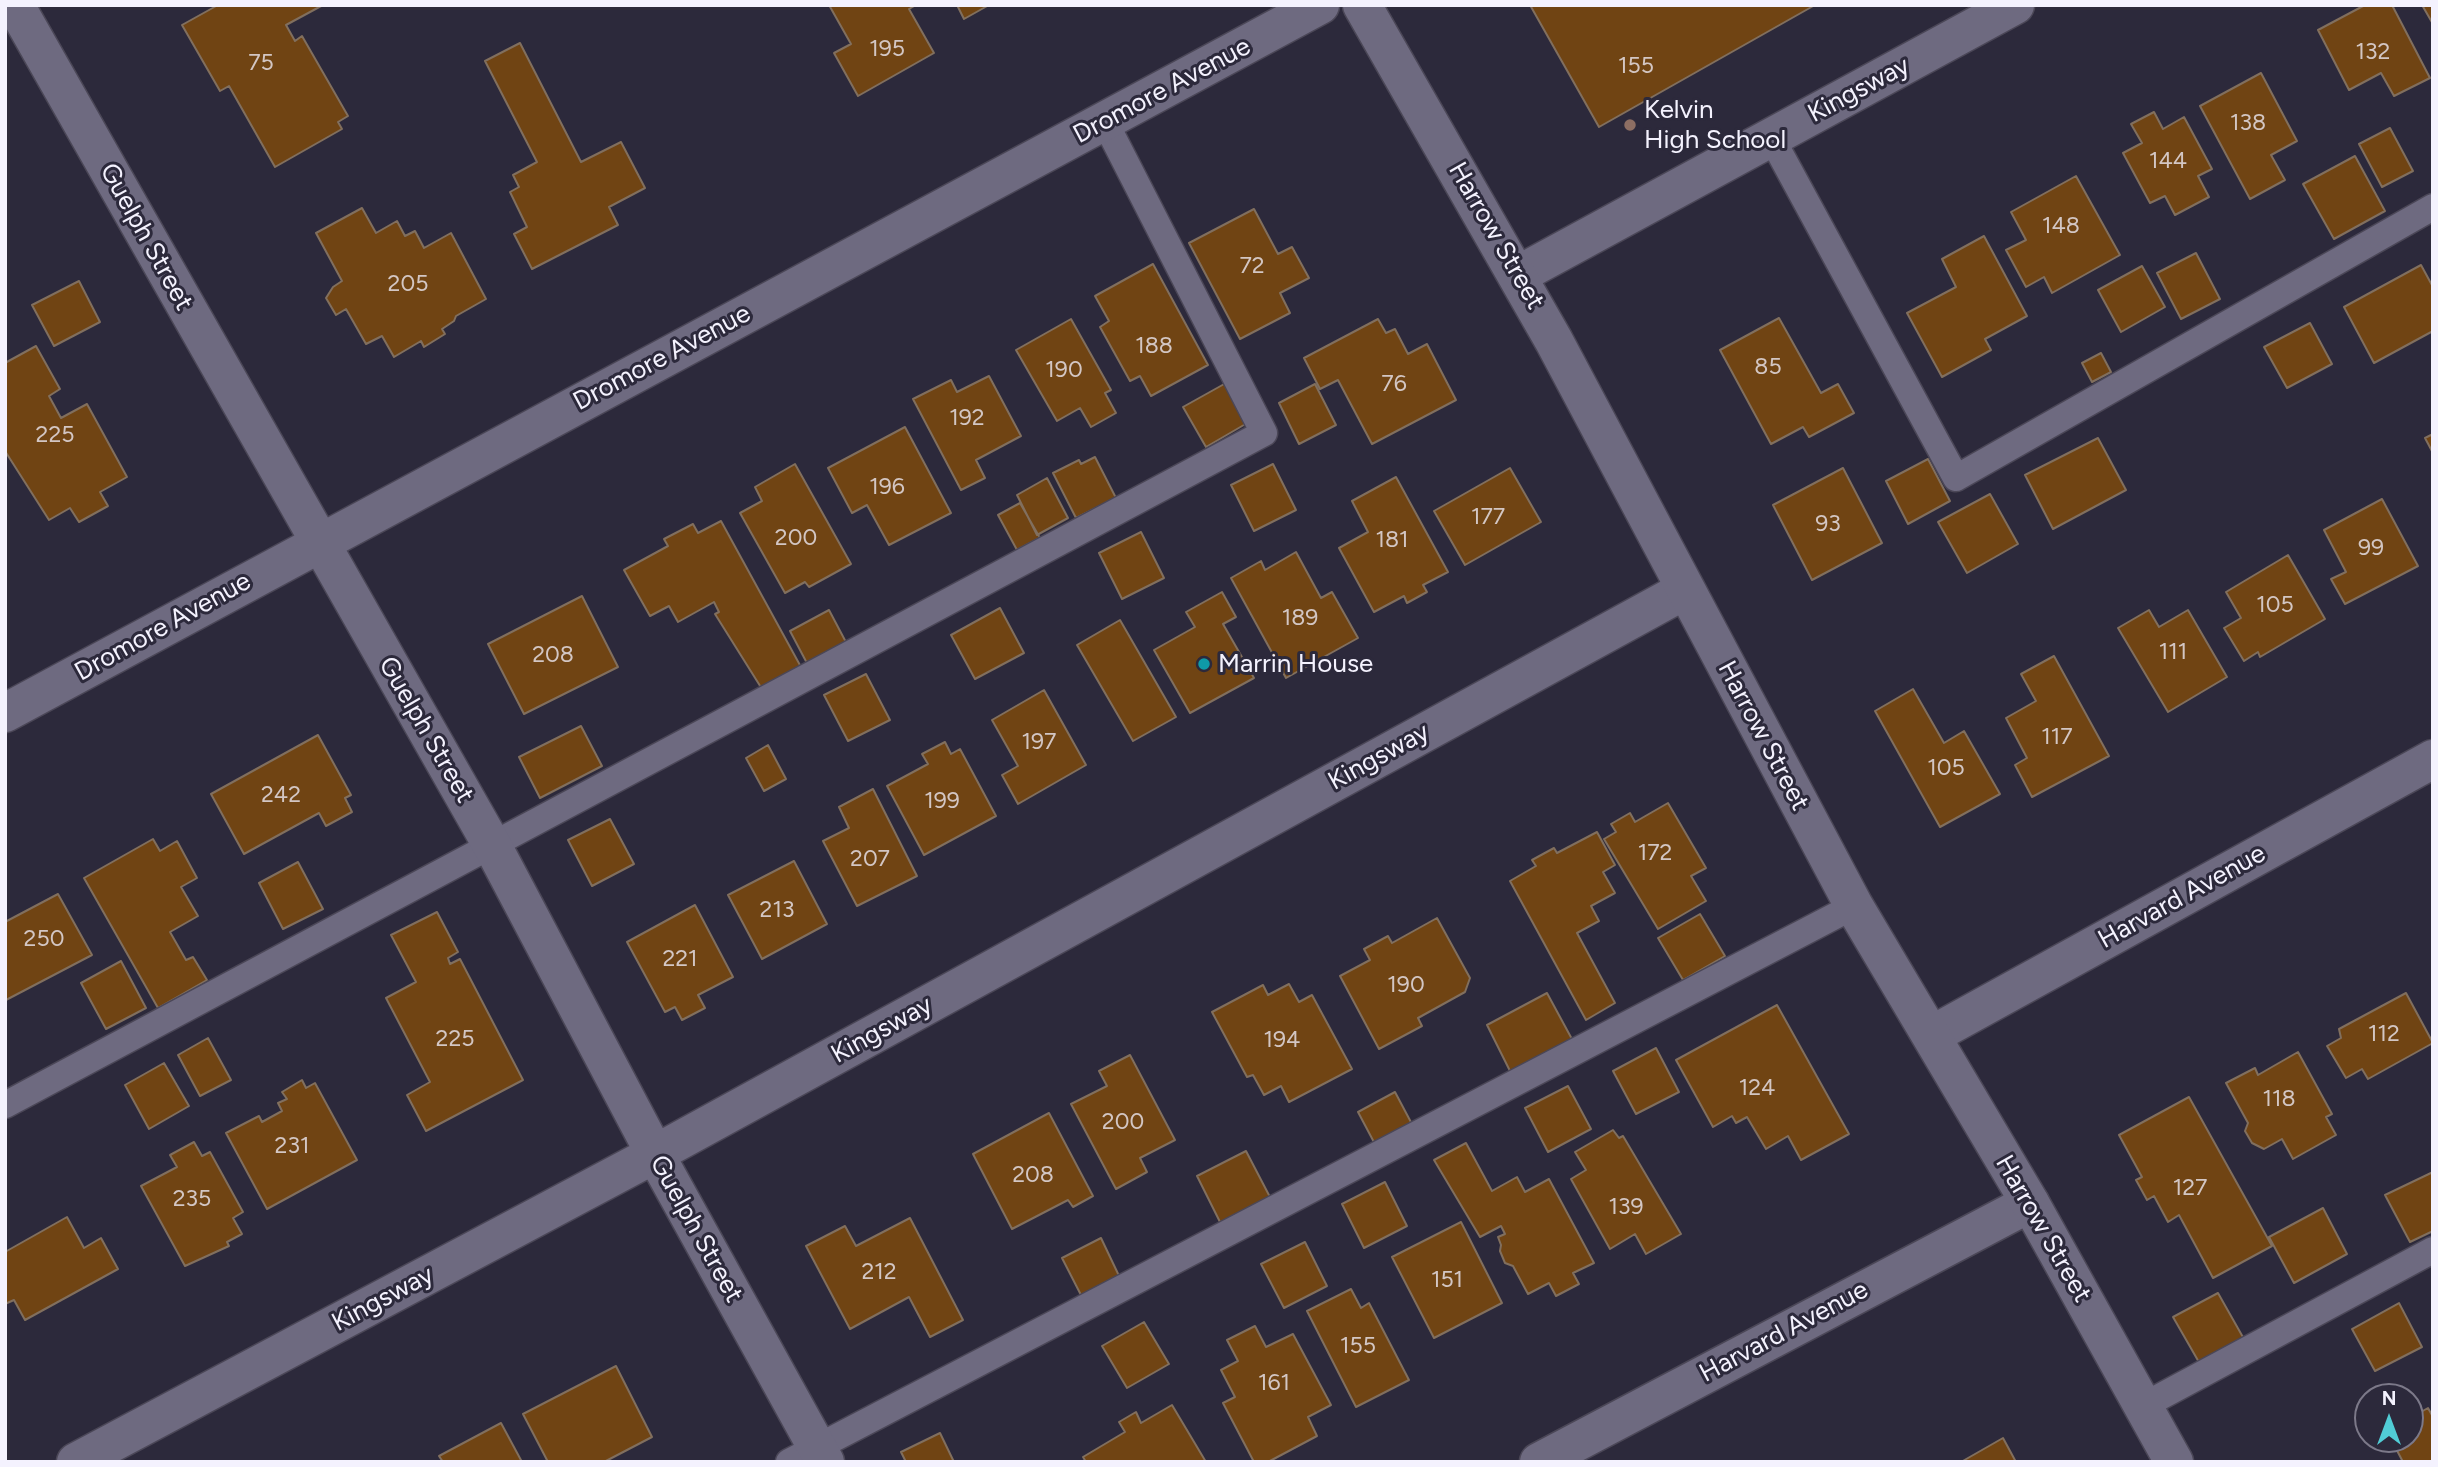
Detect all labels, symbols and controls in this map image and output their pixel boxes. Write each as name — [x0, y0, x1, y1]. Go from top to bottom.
street label: Dromore Avenue — [1068, 31, 1256, 151]
house number: 195 — [869, 35, 905, 63]
house number: 132 — [2356, 38, 2390, 66]
house number: 75 — [248, 49, 274, 77]
street label: Kingsway — [1803, 50, 1915, 130]
house number: 155 — [1618, 52, 1654, 80]
place label: Kelvin High School — [1644, 94, 1786, 156]
house number: 138 — [2230, 109, 2266, 137]
marker: Kelvin High School — [1622, 117, 1638, 133]
house number: 144 — [2149, 147, 2187, 175]
street label: Harrow Street — [1441, 157, 1551, 315]
street label: Guelph Street — [93, 158, 199, 316]
house number: 148 — [2042, 212, 2080, 240]
house number: 72 — [1239, 252, 1265, 280]
house number: 205 — [388, 270, 428, 298]
street label: Dromore Avenue — [568, 298, 756, 418]
house number: 188 — [1135, 332, 1173, 360]
house number: 85 — [1754, 353, 1782, 381]
house number: 190 — [1045, 356, 1083, 384]
house number: 76 — [1381, 370, 1407, 398]
house number: 192 — [949, 404, 985, 432]
house number: 225 — [36, 421, 74, 449]
house number: 196 — [869, 473, 905, 501]
house number: 177 — [1471, 503, 1505, 531]
house number: 93 — [1815, 510, 1841, 538]
house number: 200 — [775, 524, 817, 552]
house number: 181 — [1375, 526, 1409, 554]
house number: 99 — [2358, 534, 2384, 562]
street label: Dromore Avenue — [70, 566, 256, 688]
house number: 105 — [2256, 591, 2294, 619]
house number: 189 — [1282, 604, 1318, 632]
house number: 111 — [2159, 638, 2187, 666]
house number: 208 — [532, 641, 574, 669]
place label: Marrin House — [1218, 648, 1373, 680]
street label: Guelph Street — [372, 651, 480, 809]
marker: Marrin House — [1196, 656, 1212, 672]
street label: Harrow Street — [1711, 656, 1815, 816]
street label: Kingsway — [1323, 717, 1435, 797]
house number: 117 — [2041, 723, 2073, 751]
house number: 197 — [1022, 728, 1056, 756]
house number: 105 — [1927, 754, 1965, 782]
house number: 242 — [261, 781, 301, 809]
house number: 199 — [924, 787, 960, 815]
street label: Harvard Avenue — [2093, 838, 2271, 956]
house number: 172 — [1638, 839, 1672, 867]
house number: 207 — [850, 845, 890, 873]
house number: 213 — [760, 896, 794, 924]
house number: 250 — [24, 925, 64, 953]
house number: 221 — [662, 945, 698, 973]
house number: 190 — [1387, 971, 1425, 999]
street label: Kingsway — [826, 990, 938, 1070]
house number: 112 — [2368, 1020, 2400, 1048]
house number: 225 — [436, 1025, 474, 1053]
house number: 194 — [1264, 1026, 1300, 1054]
house number: 124 — [1739, 1074, 1775, 1102]
house number: 118 — [2262, 1085, 2296, 1113]
house number: 200 — [1102, 1108, 1144, 1136]
house number: 231 — [275, 1132, 309, 1160]
street label: Guelph Street — [643, 1150, 749, 1308]
street label: Harrow Street — [1988, 1150, 2098, 1308]
house number: 208 — [1012, 1161, 1054, 1189]
house number: 127 — [2173, 1174, 2207, 1202]
house number: 235 — [173, 1185, 211, 1213]
house number: 139 — [1608, 1193, 1644, 1221]
house number: 212 — [861, 1258, 897, 1286]
street label: Kingsway — [327, 1259, 439, 1339]
house number: 151 — [1431, 1266, 1463, 1294]
street label: Harvard Avenue — [1694, 1274, 1874, 1390]
house number: 155 — [1340, 1332, 1376, 1360]
house number: 161 — [1258, 1369, 1290, 1397]
north arrow — [2354, 1383, 2424, 1453]
text: N — [2382, 1387, 2396, 1410]

